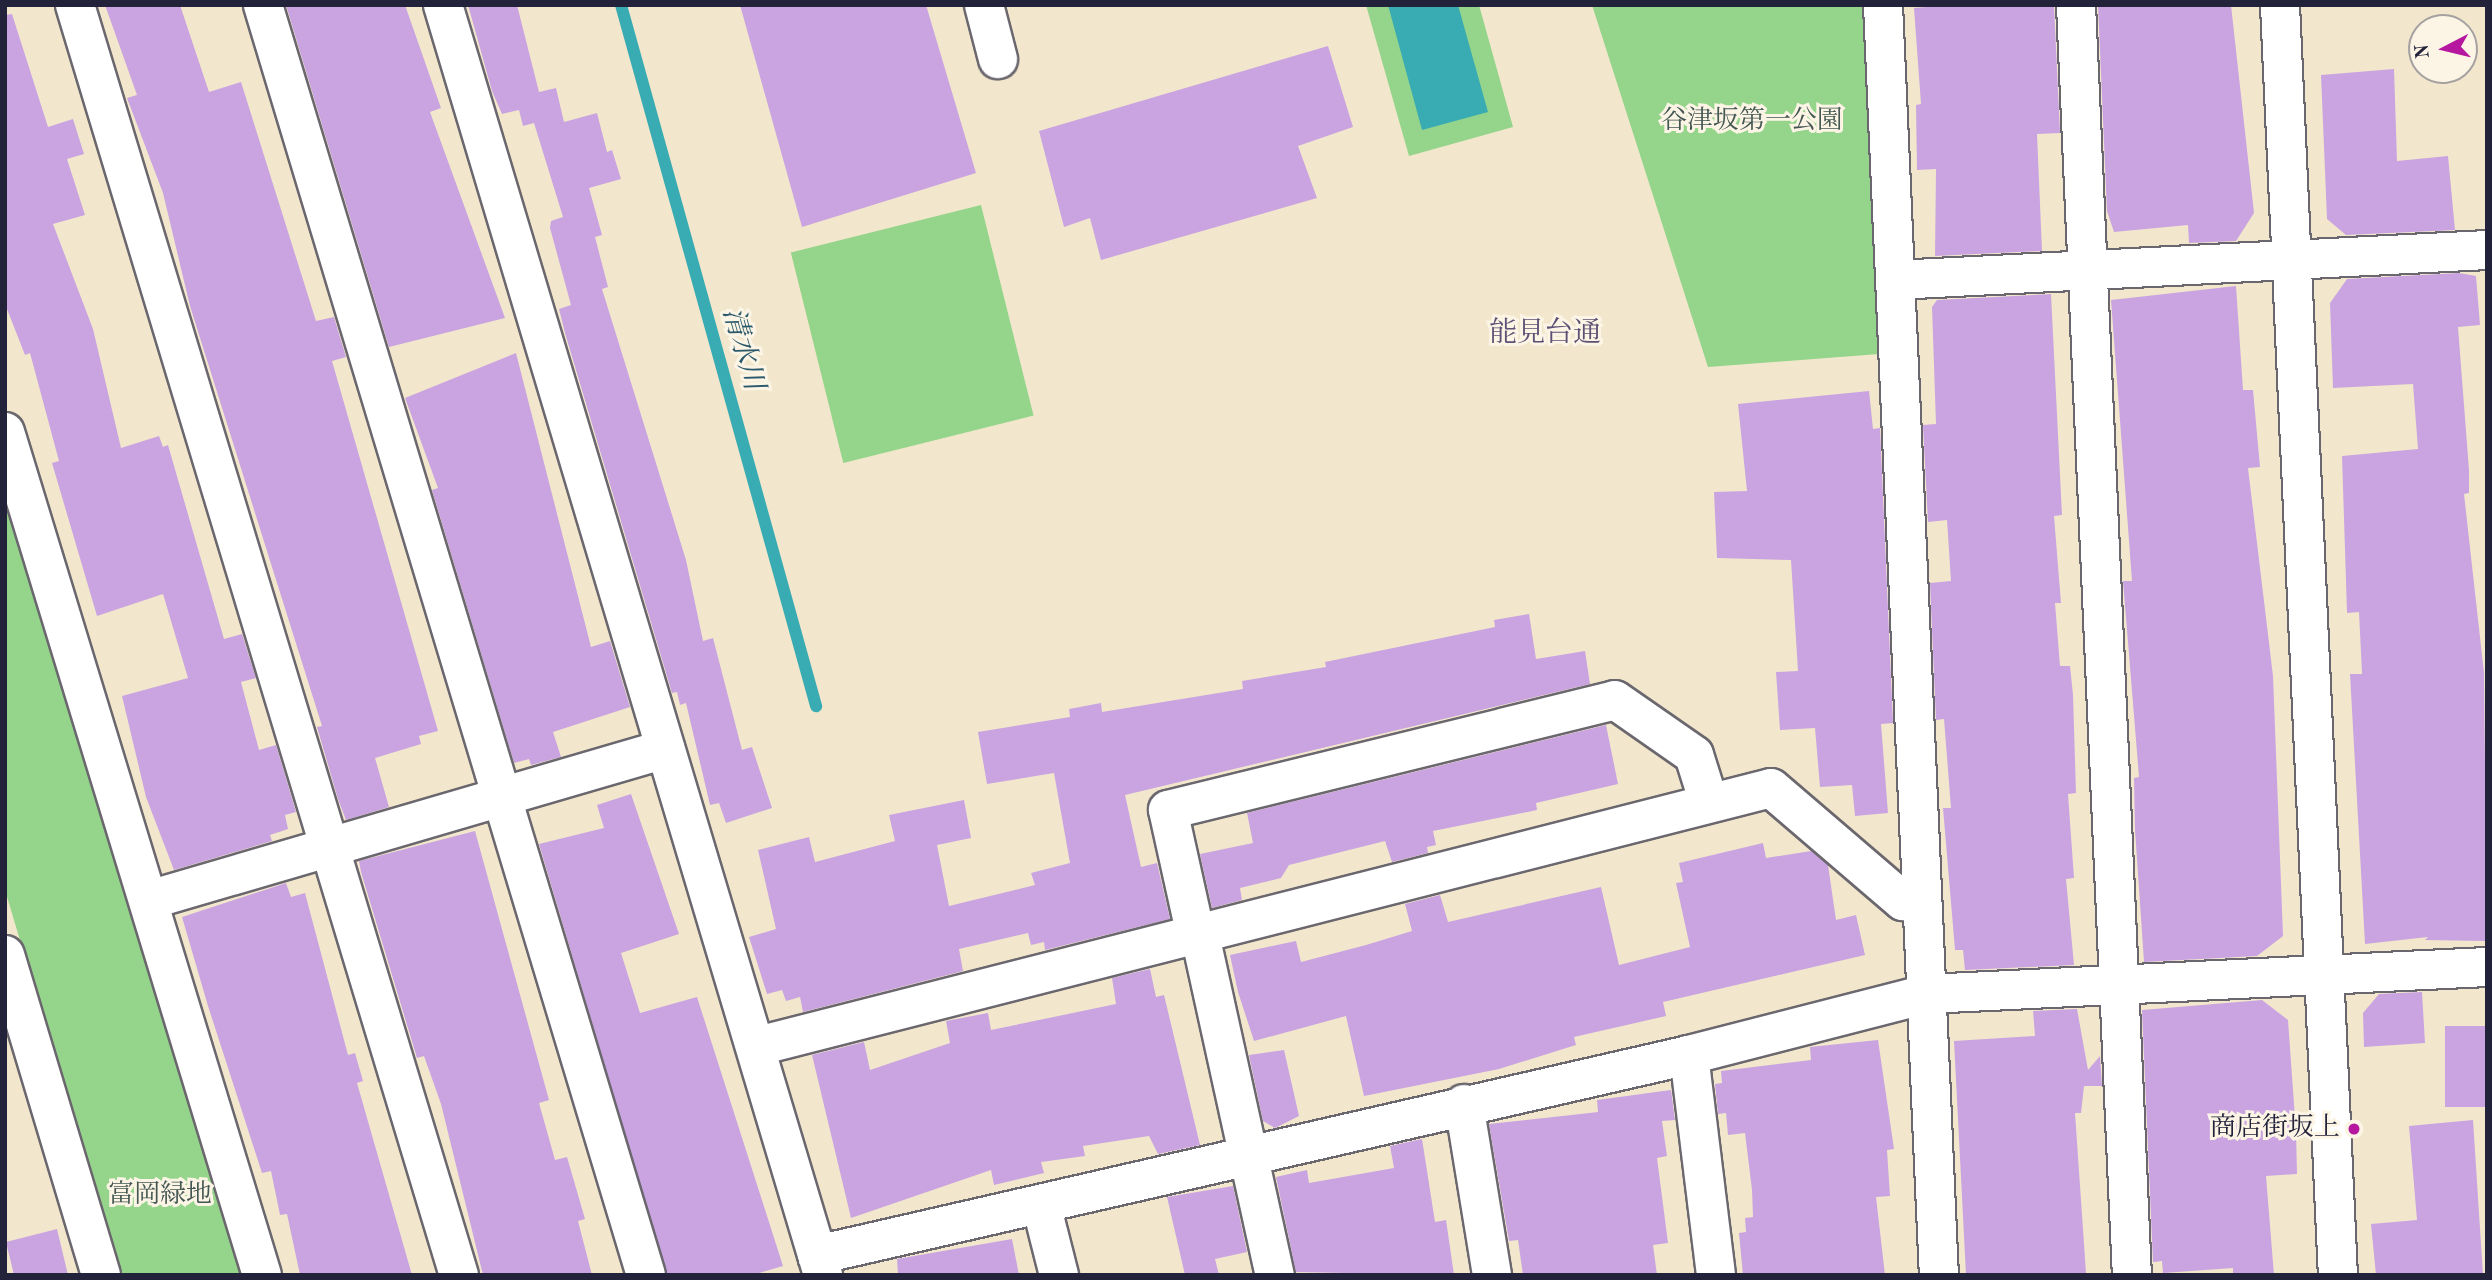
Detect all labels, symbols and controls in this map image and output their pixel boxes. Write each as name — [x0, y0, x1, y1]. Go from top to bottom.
north arrow — [2408, 14, 2478, 84]
text: N — [2413, 43, 2434, 60]
park label: 谷津坂第一公園 — [1661, 106, 1843, 138]
water label: 清水川 — [714, 304, 770, 394]
district label: 能見台通 — [1489, 317, 1601, 351]
place label: 商店街坂上 — [2210, 1113, 2340, 1145]
marker: 商店街坂上 — [2346, 1121, 2362, 1137]
park label: 富岡緑地 — [108, 1180, 212, 1212]

